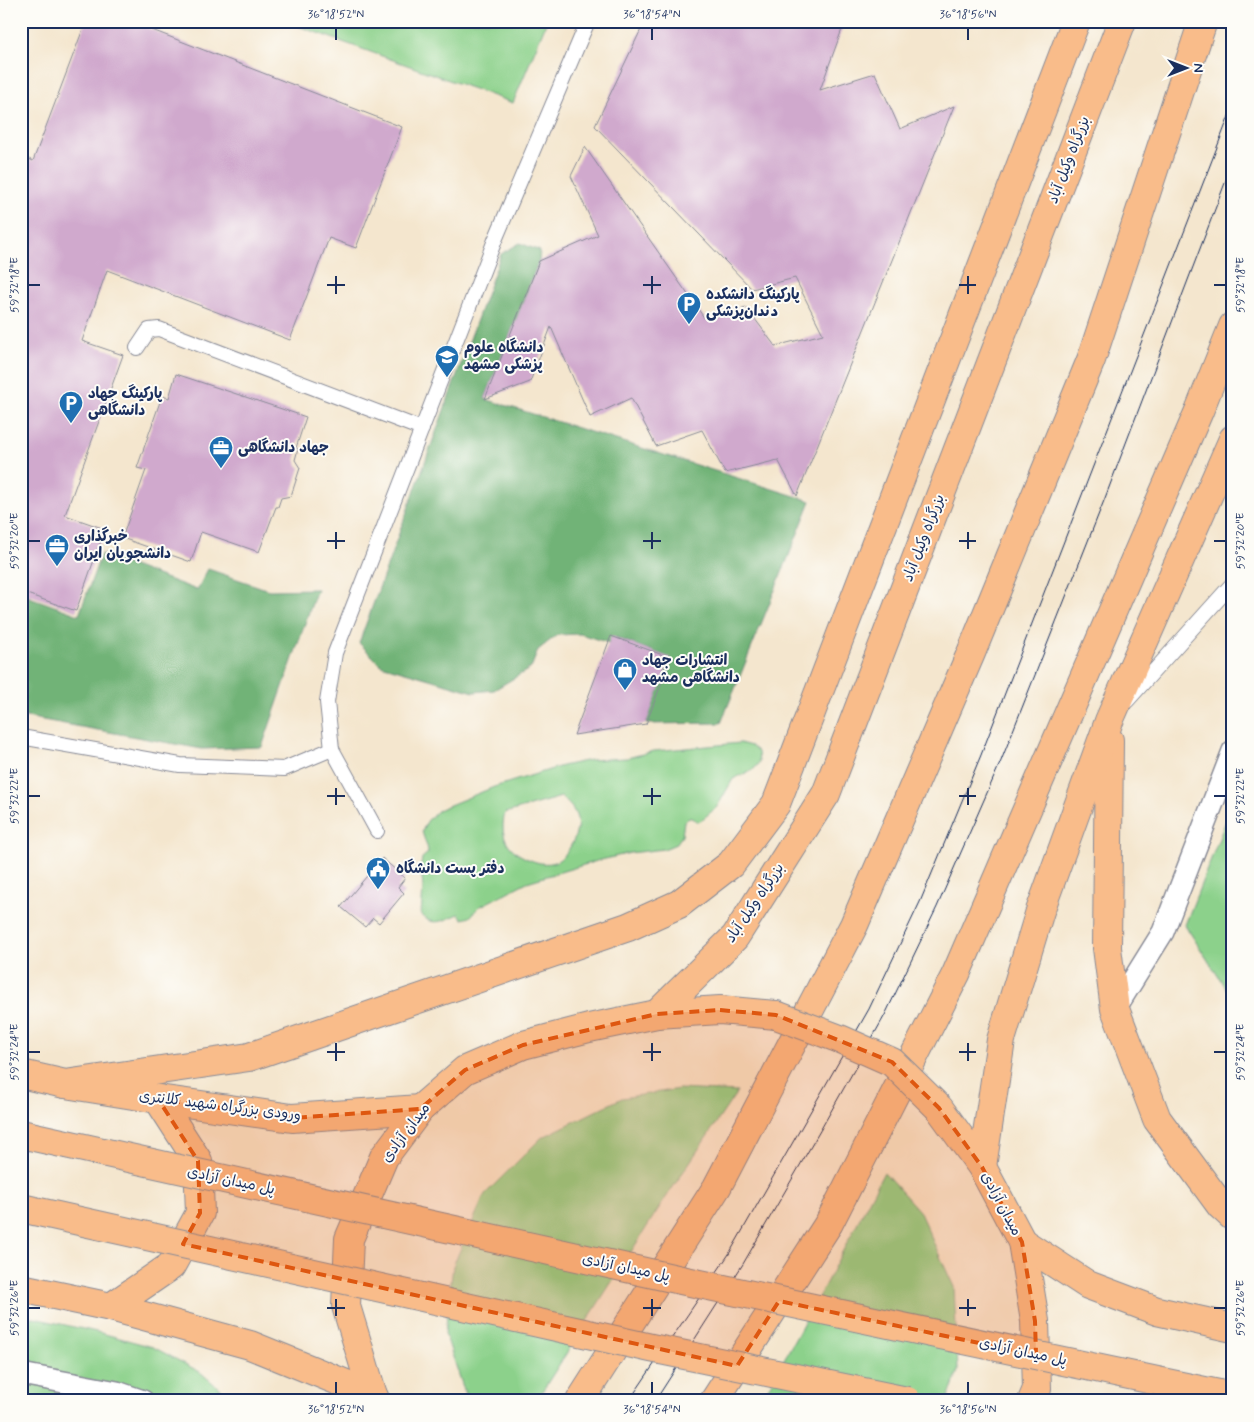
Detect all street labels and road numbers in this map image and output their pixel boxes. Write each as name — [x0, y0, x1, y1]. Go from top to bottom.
street label: بزرگراه وکیل آباد — [1043, 113, 1095, 207]
street label: بزرگراه وکیل آباد — [898, 491, 950, 585]
street label: بزرگراه وکیل آباد — [721, 859, 789, 947]
street label: ورودی بزرگراه شهید کلانتری — [138, 1086, 302, 1126]
street label: میدان آزادی — [377, 1099, 435, 1167]
street label: پل میدان آزادی — [185, 1162, 277, 1200]
street label: میدان آزادی — [976, 1168, 1026, 1240]
street label: پل میدان آزادی — [580, 1249, 672, 1287]
street label: پل میدان آزادی — [977, 1333, 1069, 1371]

